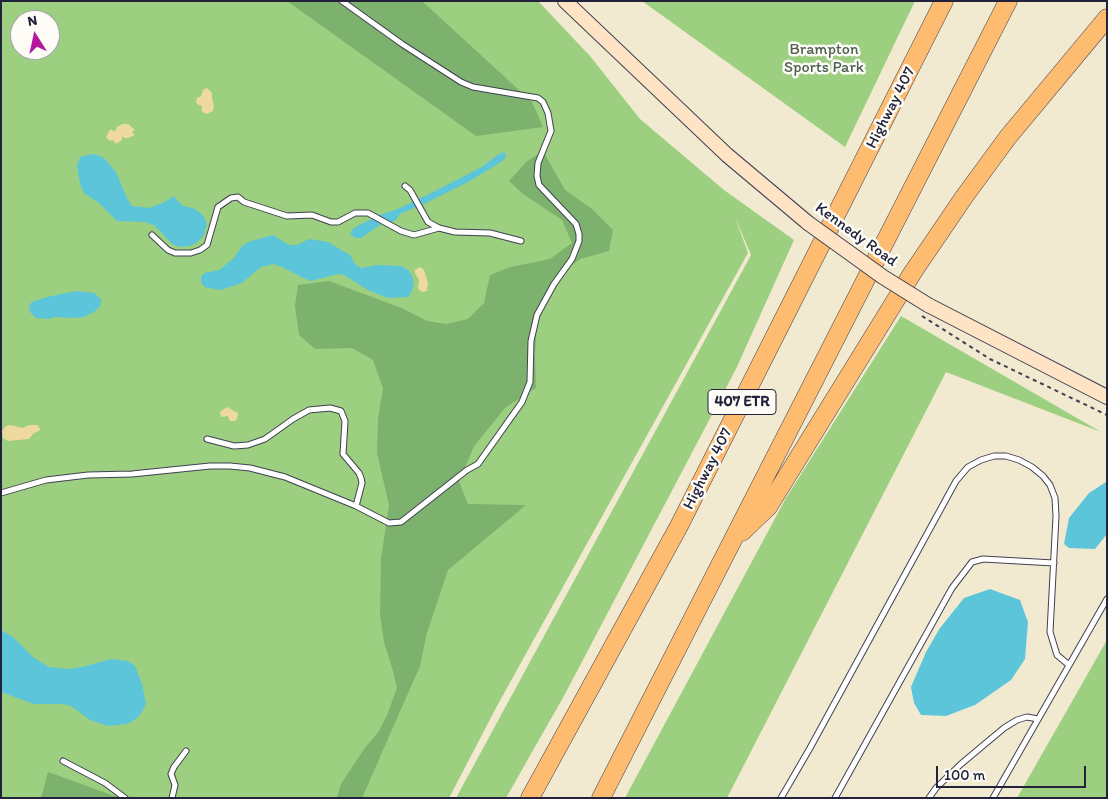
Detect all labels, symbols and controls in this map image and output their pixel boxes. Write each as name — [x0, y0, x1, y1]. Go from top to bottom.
north arrow — [10, 10, 60, 60]
text: N — [26, 12, 39, 30]
park label: Brampton Sports Park — [784, 40, 864, 78]
street label: Highway 407 — [862, 64, 920, 152]
street label: Kennedy Road — [811, 199, 901, 271]
road number: 407 ETR — [708, 390, 776, 414]
street label: Highway 407 — [679, 425, 737, 513]
scale bar — [938, 756, 1088, 788]
text: 100 m — [944, 766, 985, 784]

